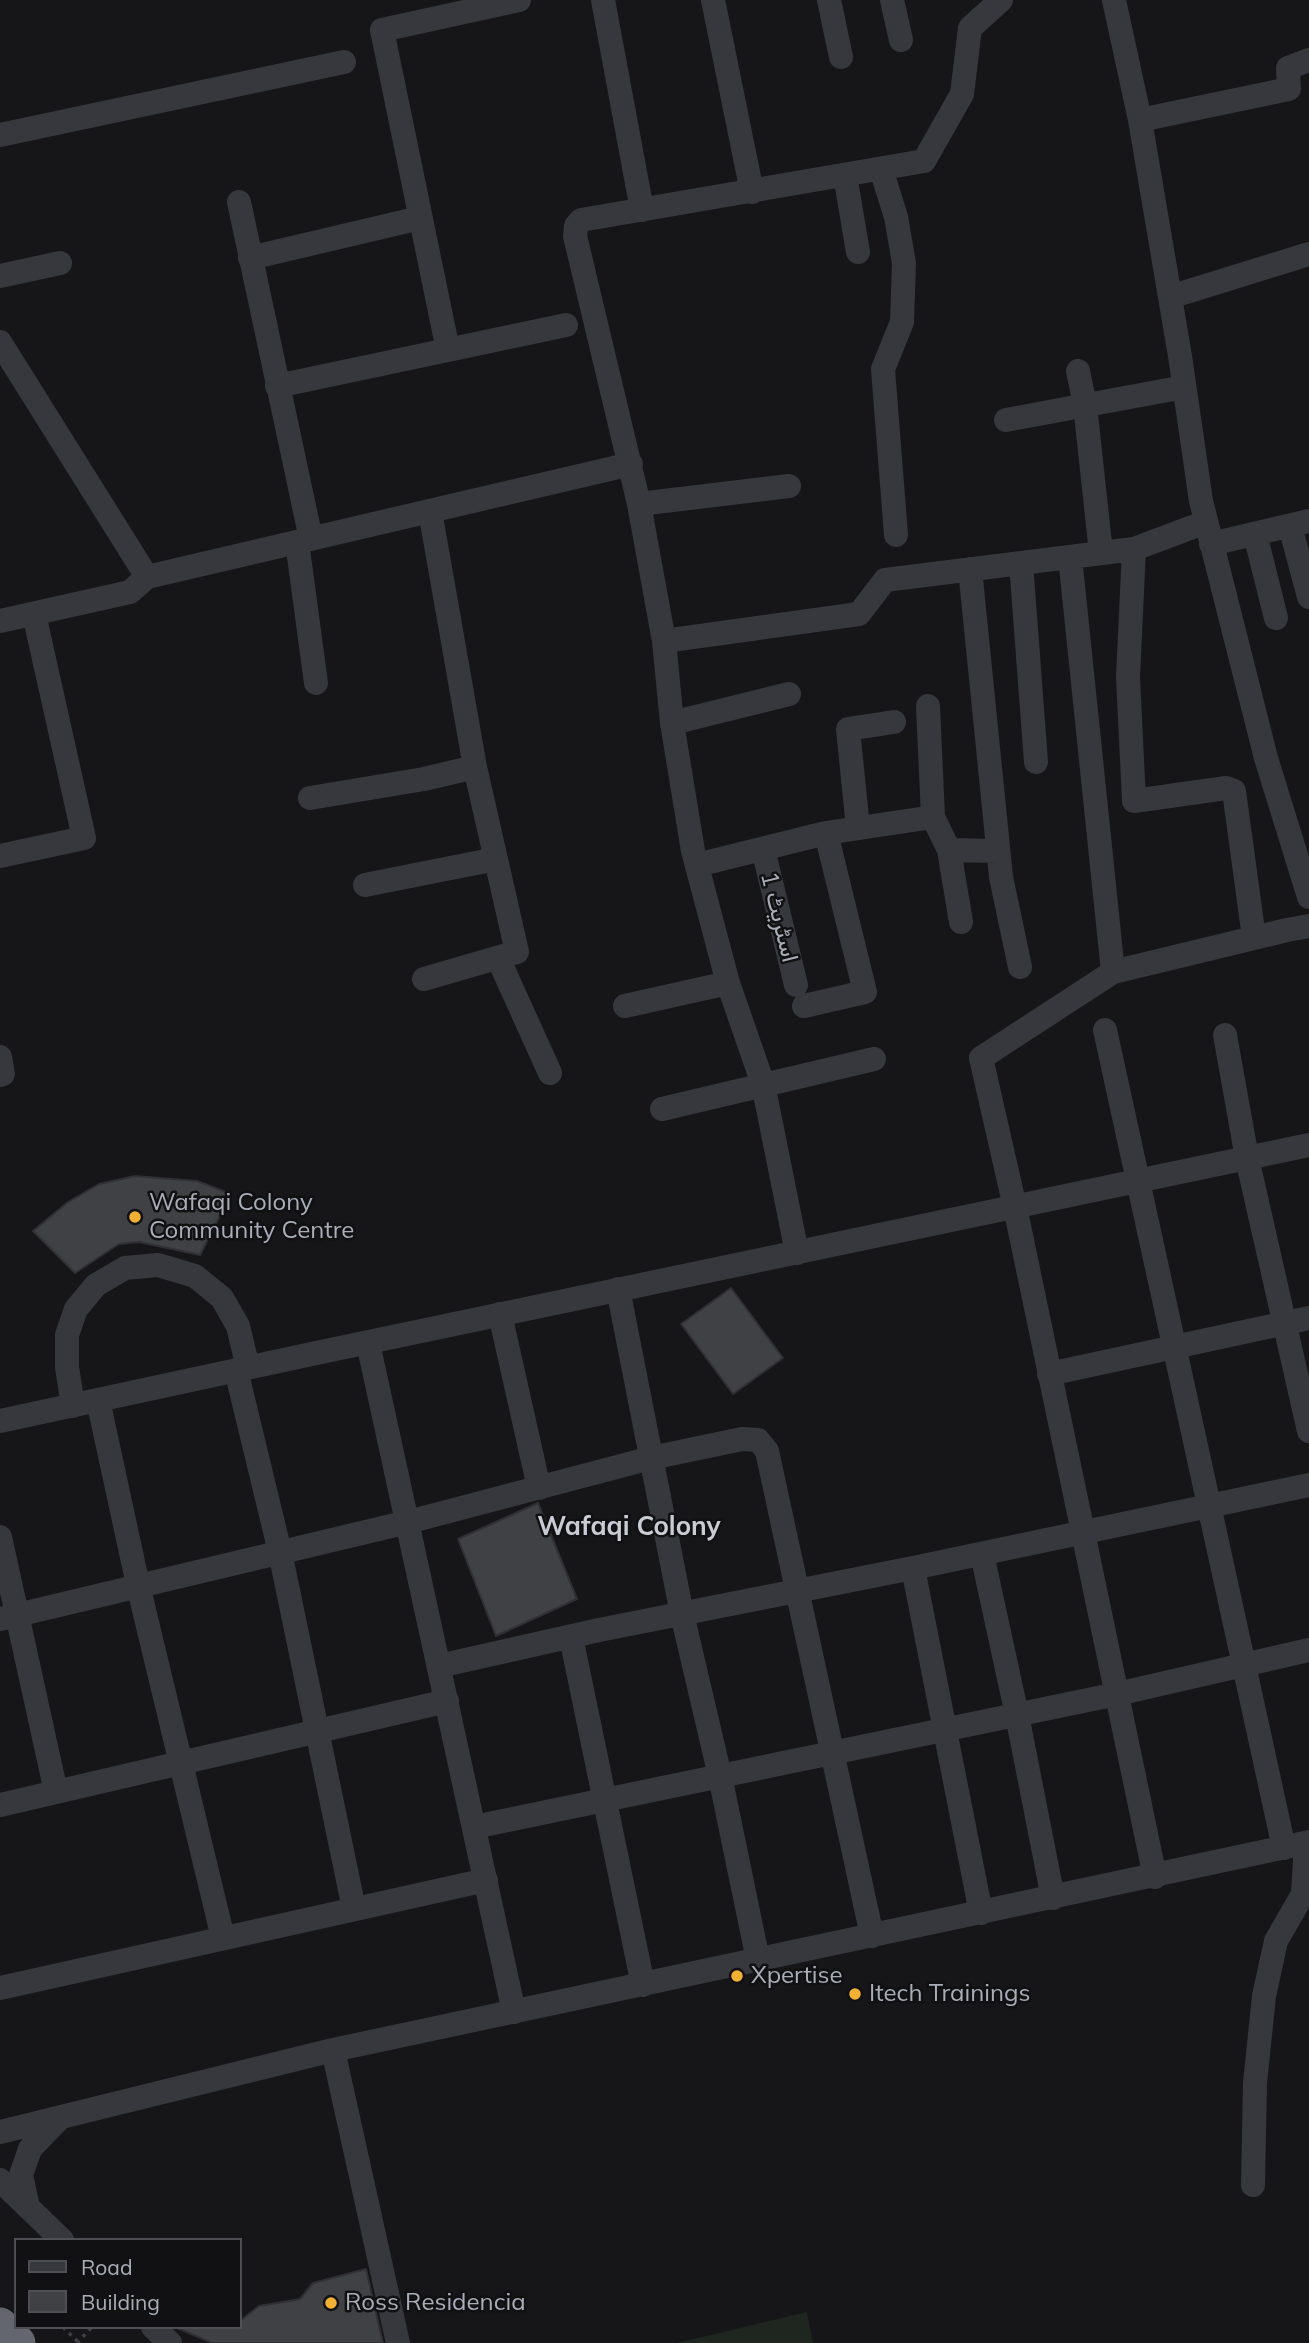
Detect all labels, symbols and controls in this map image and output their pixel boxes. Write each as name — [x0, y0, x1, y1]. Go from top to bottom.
street label: اسٹریٹ 1 — [754, 869, 804, 965]
place label: Wafaqi Colony Community Centre — [149, 1189, 354, 1245]
marker: Wafaqi Colony Community Centre — [127, 1209, 143, 1225]
district label: Wafaqi Colony — [537, 1511, 721, 1543]
place label: Xpertise — [751, 1962, 843, 1990]
marker: Xpertise — [729, 1968, 745, 1984]
place label: Itech Trainings — [869, 1980, 1030, 2008]
marker: Itech Trainings — [847, 1986, 863, 2002]
legend — [14, 2238, 242, 2329]
text: Road — [81, 2254, 132, 2280]
text: Building — [81, 2289, 160, 2315]
place label: Ross Residencia — [345, 2289, 526, 2317]
marker: Ross Residencia — [323, 2295, 339, 2311]

